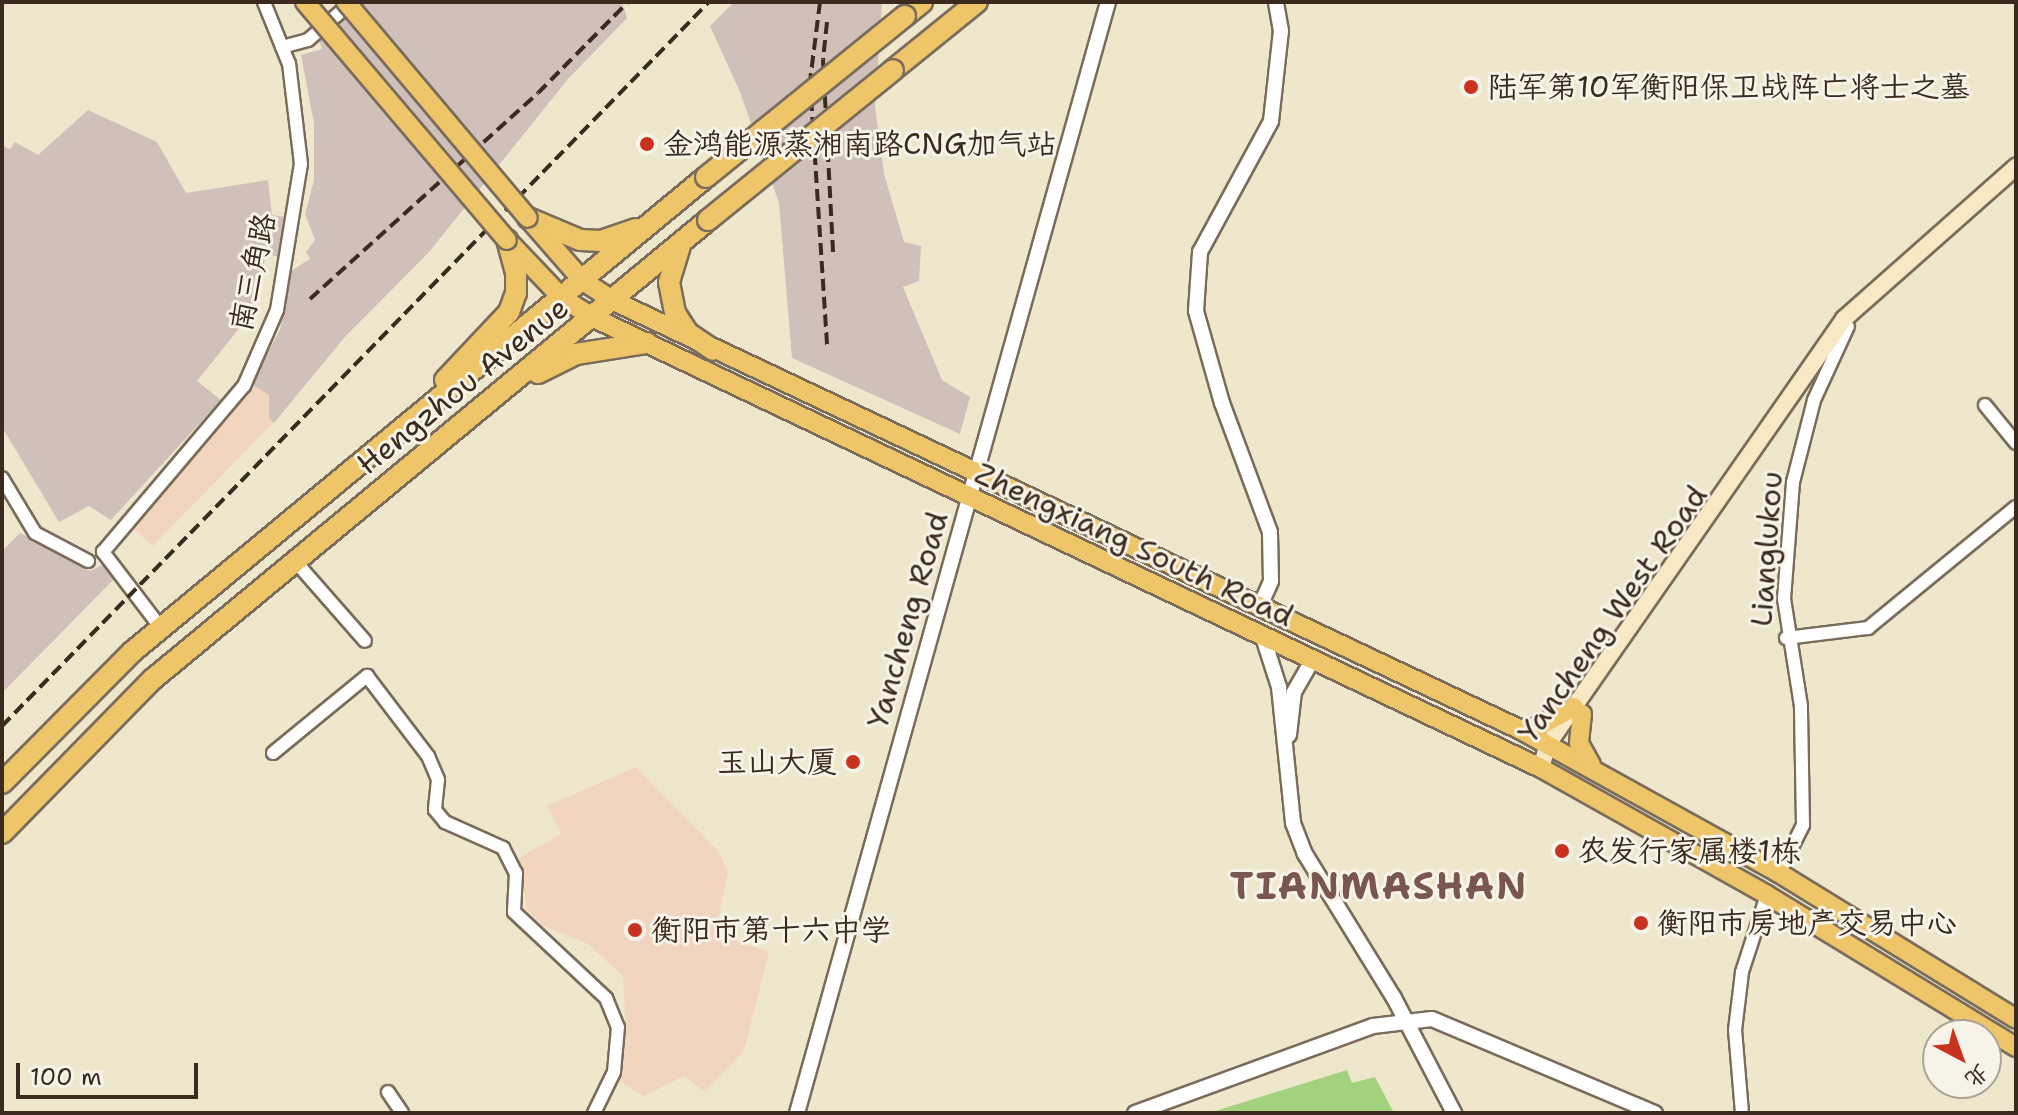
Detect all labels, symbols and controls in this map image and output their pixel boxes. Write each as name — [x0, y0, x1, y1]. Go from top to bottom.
place label: 陆军第10军衡阳保卫战阵亡将士之墓 — [1487, 69, 1970, 105]
marker: 陆军第10军衡阳保卫战阵亡将士之墓 — [1462, 78, 1480, 96]
place label: 金鸿能源蒸湘南路CNG加气站 — [663, 126, 1057, 162]
marker: 金鸿能源蒸湘南路CNG加气站 — [638, 135, 656, 153]
street label: 南三角路 — [223, 210, 283, 334]
street label: Hengzhou Avenue — [350, 290, 576, 482]
street label: Zhengxiang South Road — [969, 455, 1299, 635]
street label: Lianglukou — [1744, 470, 1790, 628]
street label: Yancheng West Road — [1511, 479, 1715, 749]
street label: Yancheng Road — [860, 508, 956, 732]
place label: 玉山大厦 — [717, 744, 837, 780]
marker: 玉山大厦 — [844, 753, 862, 771]
place label: 农发行家属楼1栋 — [1578, 833, 1801, 869]
marker: 农发行家属楼1栋 — [1553, 842, 1571, 860]
district label: TIANMASHAN — [1230, 863, 1528, 909]
place label: 衡阳市房地产交易中心 — [1657, 905, 1957, 941]
place label: 衡阳市第十六中学 — [651, 912, 891, 948]
marker: 衡阳市房地产交易中心 — [1632, 914, 1650, 932]
marker: 衡阳市第十六中学 — [626, 921, 644, 939]
north arrow — [1922, 1019, 2002, 1099]
scale bar — [20, 1047, 202, 1097]
text: 北 — [1959, 1058, 1995, 1094]
text: 100 m — [30, 1061, 102, 1093]

